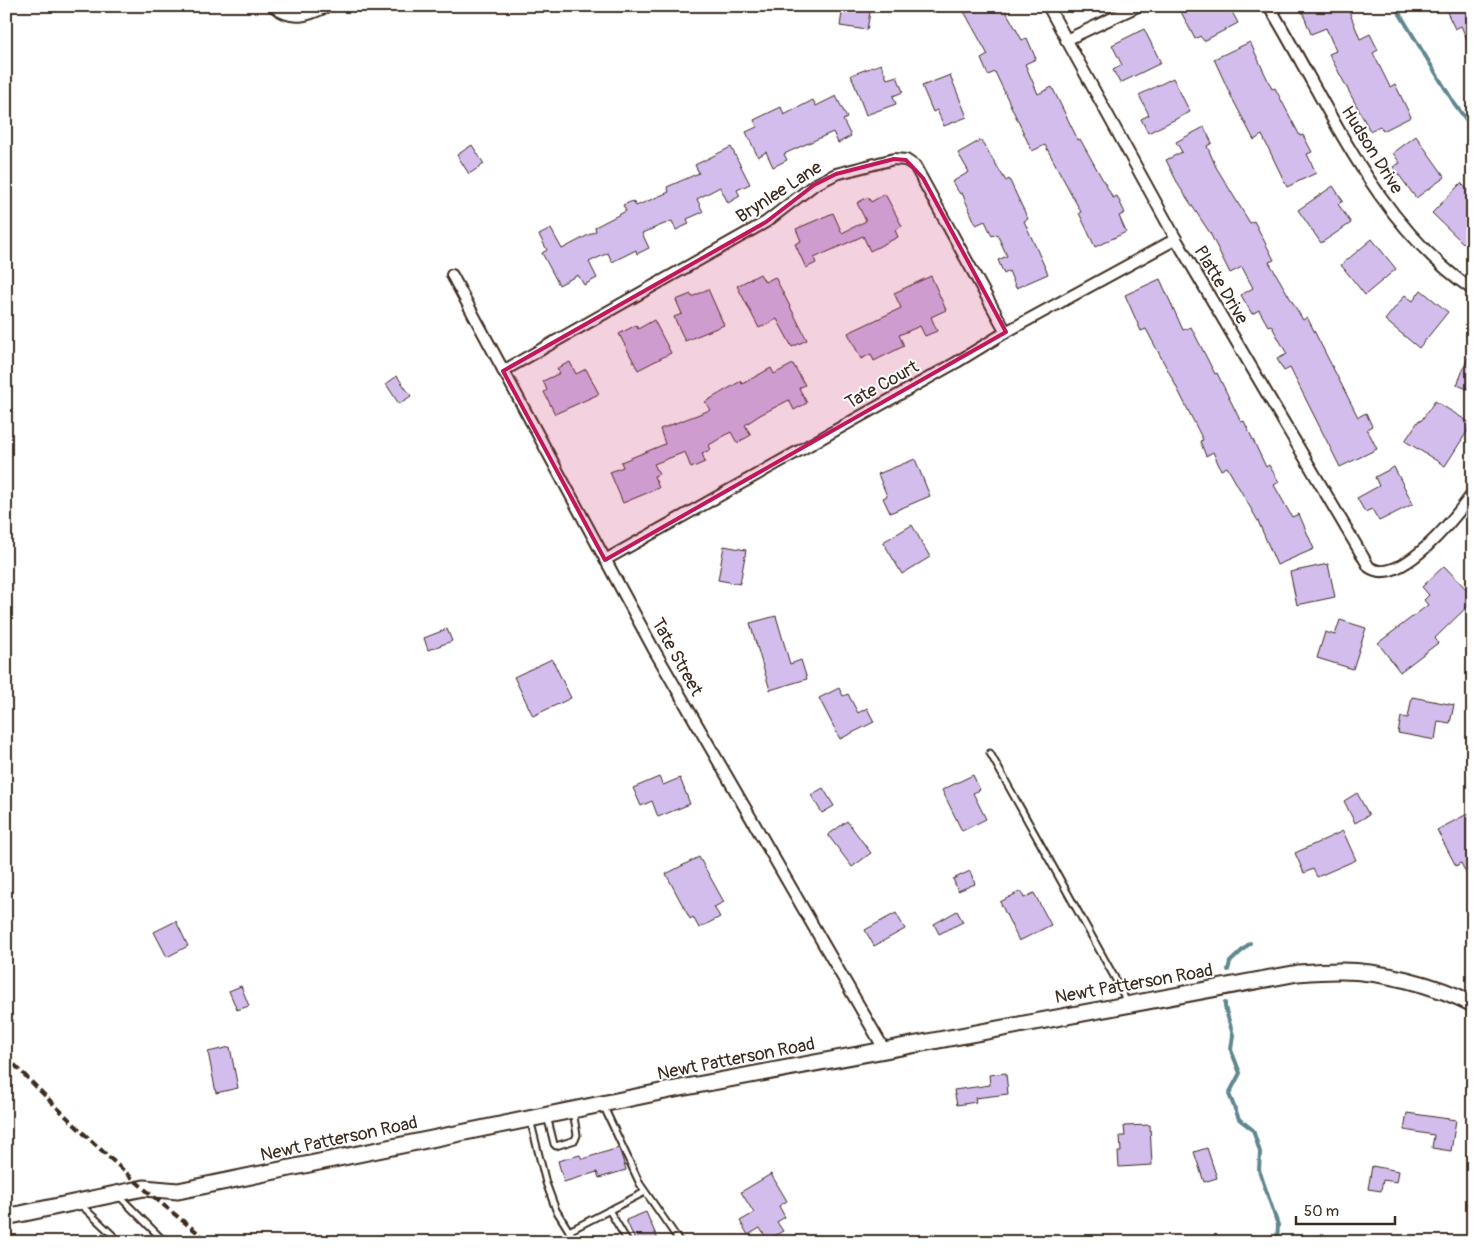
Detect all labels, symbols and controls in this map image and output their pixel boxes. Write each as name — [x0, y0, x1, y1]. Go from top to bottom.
street label: Hudson Drive — [1336, 102, 1408, 198]
street label: Brynlee Lane — [732, 156, 826, 228]
street label: Platte Drive — [1189, 241, 1254, 329]
street label: Tate Court — [841, 355, 923, 415]
street label: Tate Street — [646, 614, 708, 701]
street label: Newt Patterson Road — [1053, 959, 1215, 1009]
street label: Newt Patterson Road — [655, 1032, 817, 1086]
street label: Newt Patterson Road — [258, 1111, 420, 1167]
scale bar — [1296, 1193, 1395, 1225]
text: 50 m — [1304, 1202, 1339, 1221]

